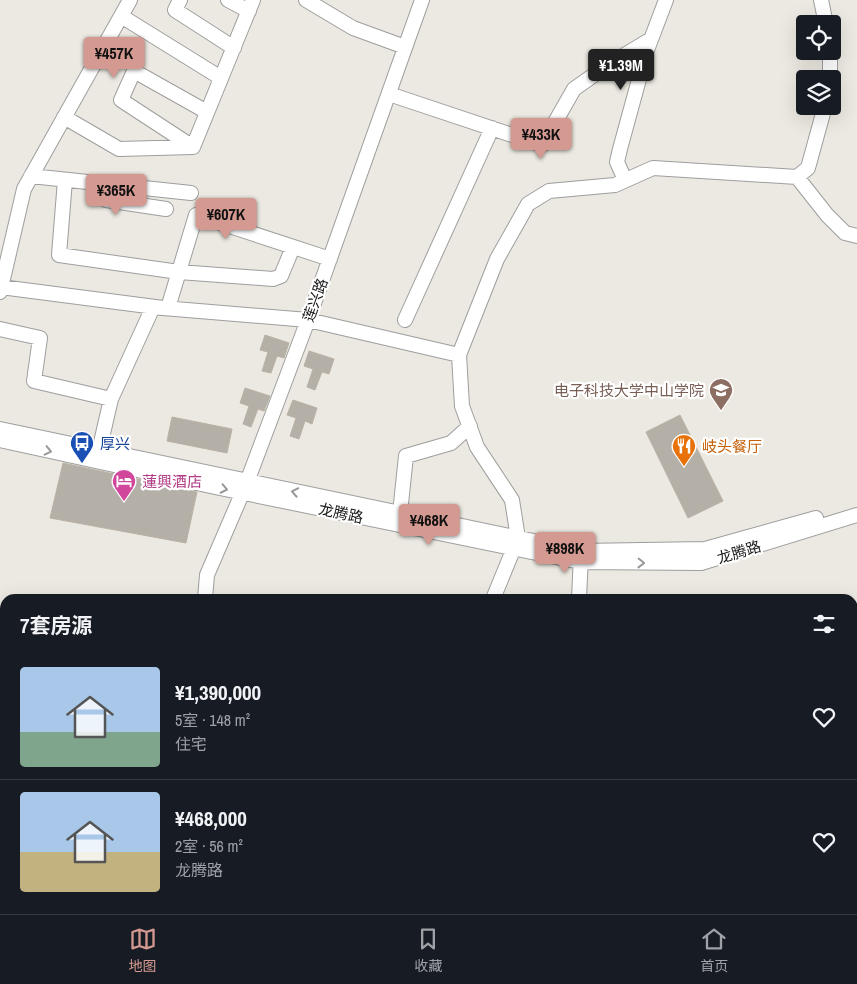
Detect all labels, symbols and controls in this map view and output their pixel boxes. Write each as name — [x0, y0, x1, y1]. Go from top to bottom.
map controls — [796, 15, 841, 115]
button: locate — [796, 15, 841, 60]
pin: ¥457K — [79, 36, 149, 79]
text: ¥457K — [95, 42, 133, 64]
pin: ¥1.39M — [580, 48, 662, 91]
text: ¥1.39M — [599, 54, 643, 76]
button: layers — [796, 70, 841, 115]
pin: ¥433K — [506, 118, 576, 160]
text: ¥433K — [522, 123, 560, 145]
pin: ¥365K — [81, 174, 151, 216]
text: ¥365K — [97, 179, 135, 201]
pin: ¥607K — [191, 198, 261, 240]
text: ¥607K — [207, 203, 245, 225]
street label: 莲兴路 — [297, 275, 333, 325]
school or university icon: 电子科技大学中山学院 — [708, 377, 734, 411]
place label: 电子科技大学中山学院 — [554, 380, 704, 401]
bus stop icon: 厚兴 — [69, 430, 95, 464]
place label: 厚兴 — [100, 433, 130, 454]
restaurant icon: 岐头餐厅 — [671, 433, 697, 467]
place label: 岐头餐厅 — [702, 436, 762, 457]
one-way arrow — [43, 445, 52, 455]
hotel icon: 蓮興酒店 — [111, 468, 137, 502]
place label: 蓮興酒店 — [142, 471, 202, 492]
one-way arrow — [219, 483, 228, 493]
one-way arrow — [291, 487, 300, 498]
street label: 龙腾路 — [317, 498, 365, 528]
pin: ¥468K — [394, 504, 464, 546]
text: ¥468K — [410, 509, 448, 531]
pin: ¥898K — [530, 532, 600, 574]
street label: 龙腾路 — [714, 535, 764, 569]
text: ¥898K — [546, 537, 584, 559]
one-way arrow — [638, 558, 645, 568]
icon: filters — [810, 610, 838, 638]
text: 7套房源 — [20, 611, 93, 640]
text: ¥1,390,000 — [175, 678, 261, 707]
icon: home — [60, 687, 120, 747]
icon: heart — [810, 703, 838, 731]
text: 5室 · 148 m² — [175, 709, 250, 731]
text: 住宅 — [175, 733, 207, 755]
text: ¥468,000 — [175, 804, 247, 833]
icon: home — [60, 812, 120, 872]
icon: heart — [810, 828, 838, 856]
text: 2室 · 56 m² — [175, 835, 243, 857]
text: 龙腾路 — [175, 859, 223, 881]
tab: 地图 — [129, 925, 157, 975]
tab: 收藏 — [414, 925, 442, 975]
tab: 首页 — [700, 925, 728, 975]

